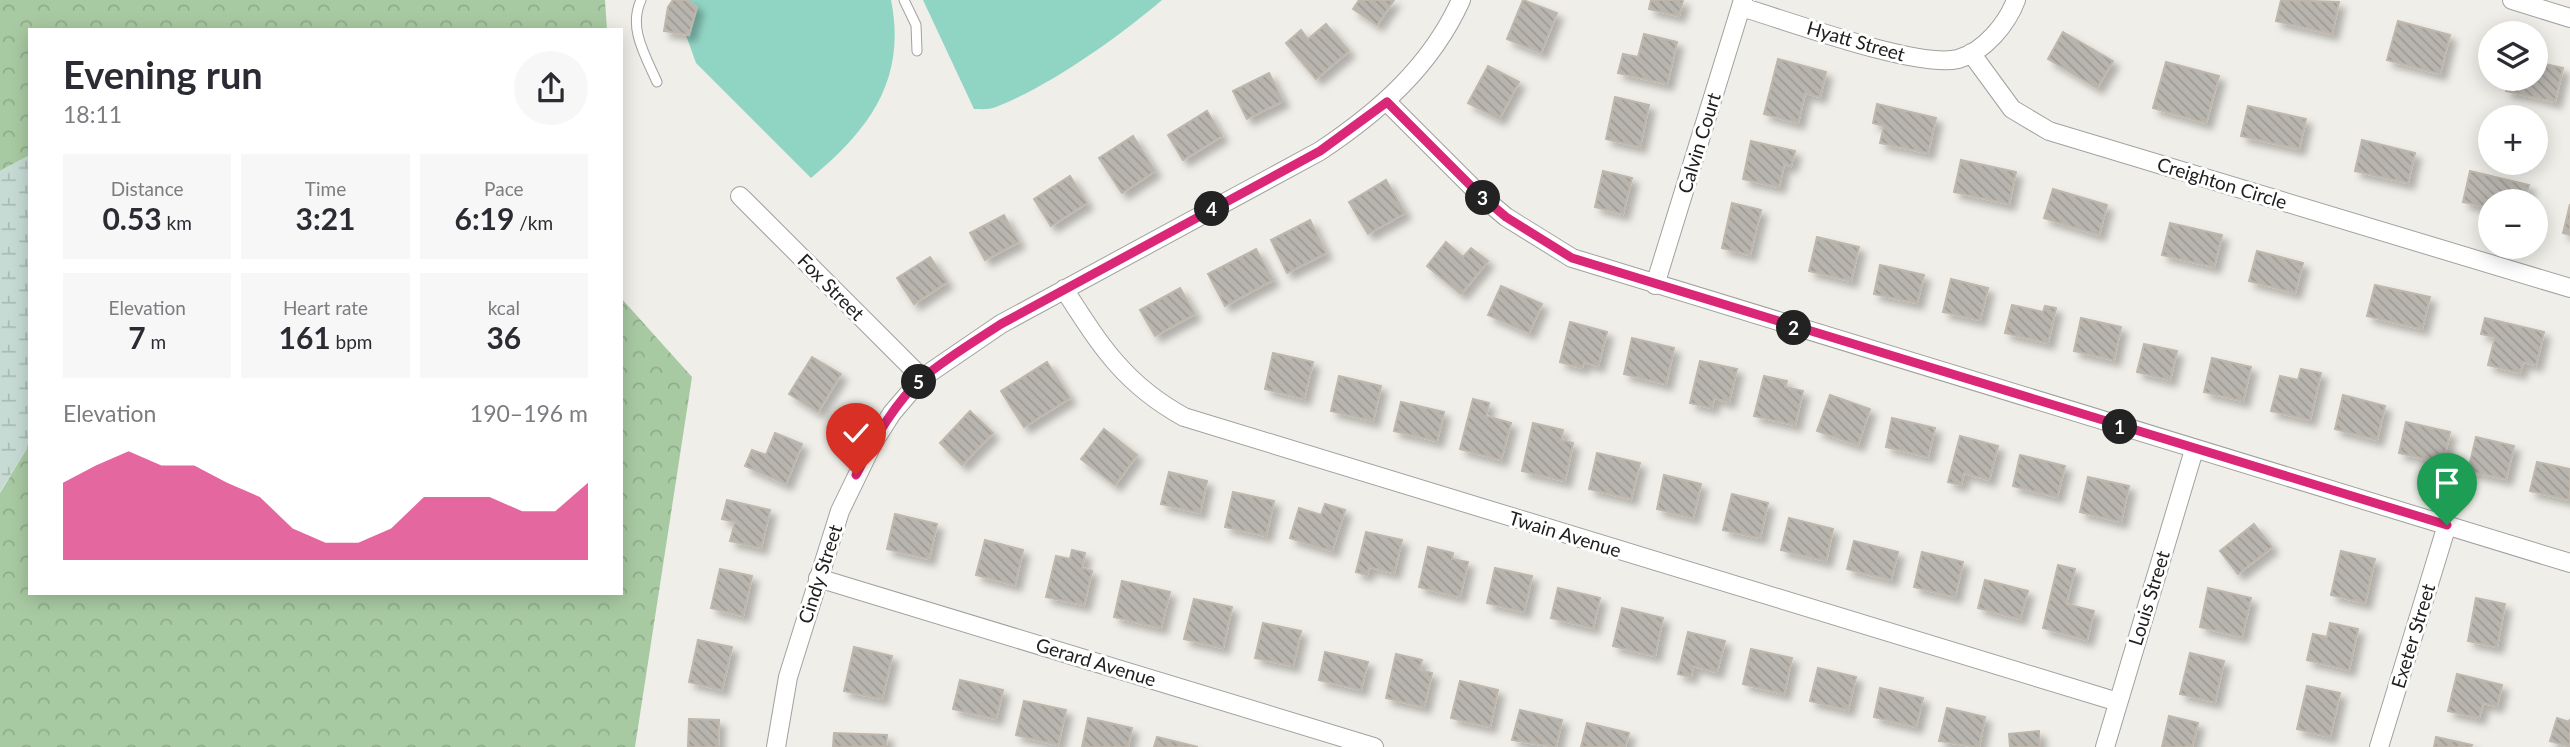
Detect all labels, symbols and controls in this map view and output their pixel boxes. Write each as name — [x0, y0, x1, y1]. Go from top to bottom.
street label: Hyatt Street — [1804, 16, 1908, 66]
map controls — [2478, 21, 2548, 259]
button: layers — [2478, 21, 2548, 91]
text: Evening run — [63, 51, 263, 97]
button: share — [514, 51, 588, 125]
street label: Calvin Court — [1672, 90, 1725, 196]
text: 18:11 — [63, 100, 122, 128]
button: + — [2478, 105, 2548, 175]
street label: Creighton Circle — [2154, 152, 2290, 213]
text: Distance — [111, 177, 184, 200]
text: Time — [305, 177, 346, 200]
text: Pace — [484, 177, 524, 200]
pin: 3 — [1466, 180, 1500, 216]
text: 3 — [1477, 186, 1488, 209]
button: − — [2478, 189, 2548, 259]
pin: 4 — [1194, 192, 1230, 227]
text: 4 — [1206, 197, 1217, 220]
text: 0.53 — [102, 200, 162, 236]
text: 3:21 — [296, 200, 355, 236]
text: 6:19 — [454, 200, 514, 236]
text: km — [162, 211, 192, 234]
text: /km — [514, 211, 553, 234]
street label: Fox Street — [793, 249, 870, 325]
text: Elevation — [109, 296, 186, 319]
text: Heart rate — [283, 296, 368, 319]
text: kcal — [488, 296, 520, 319]
pin: 2 — [1776, 310, 1812, 346]
text: 2 — [1788, 316, 1799, 339]
text: 7 — [128, 319, 146, 355]
text: 161 — [279, 319, 331, 355]
text: 36 — [486, 319, 521, 355]
text: m — [146, 330, 166, 353]
text: bpm — [331, 330, 372, 353]
pin: 5 — [902, 364, 936, 400]
text: 5 — [913, 370, 924, 393]
text: Elevation — [63, 399, 156, 427]
text: 190–196 m — [470, 399, 588, 427]
pin — [826, 403, 886, 475]
pin: 1 — [2102, 410, 2138, 444]
icon: check — [837, 414, 875, 452]
text: 1 — [2114, 415, 2125, 438]
pin — [2417, 453, 2477, 525]
icon: arrive — [2428, 464, 2466, 502]
street label: Twain Avenue — [1506, 506, 1624, 561]
street label: Cindy Street — [793, 521, 846, 626]
street label: Louis Street — [2123, 547, 2174, 648]
street label: Exeter Street — [2386, 581, 2439, 691]
street label: Gerard Avenue — [1033, 632, 1159, 691]

